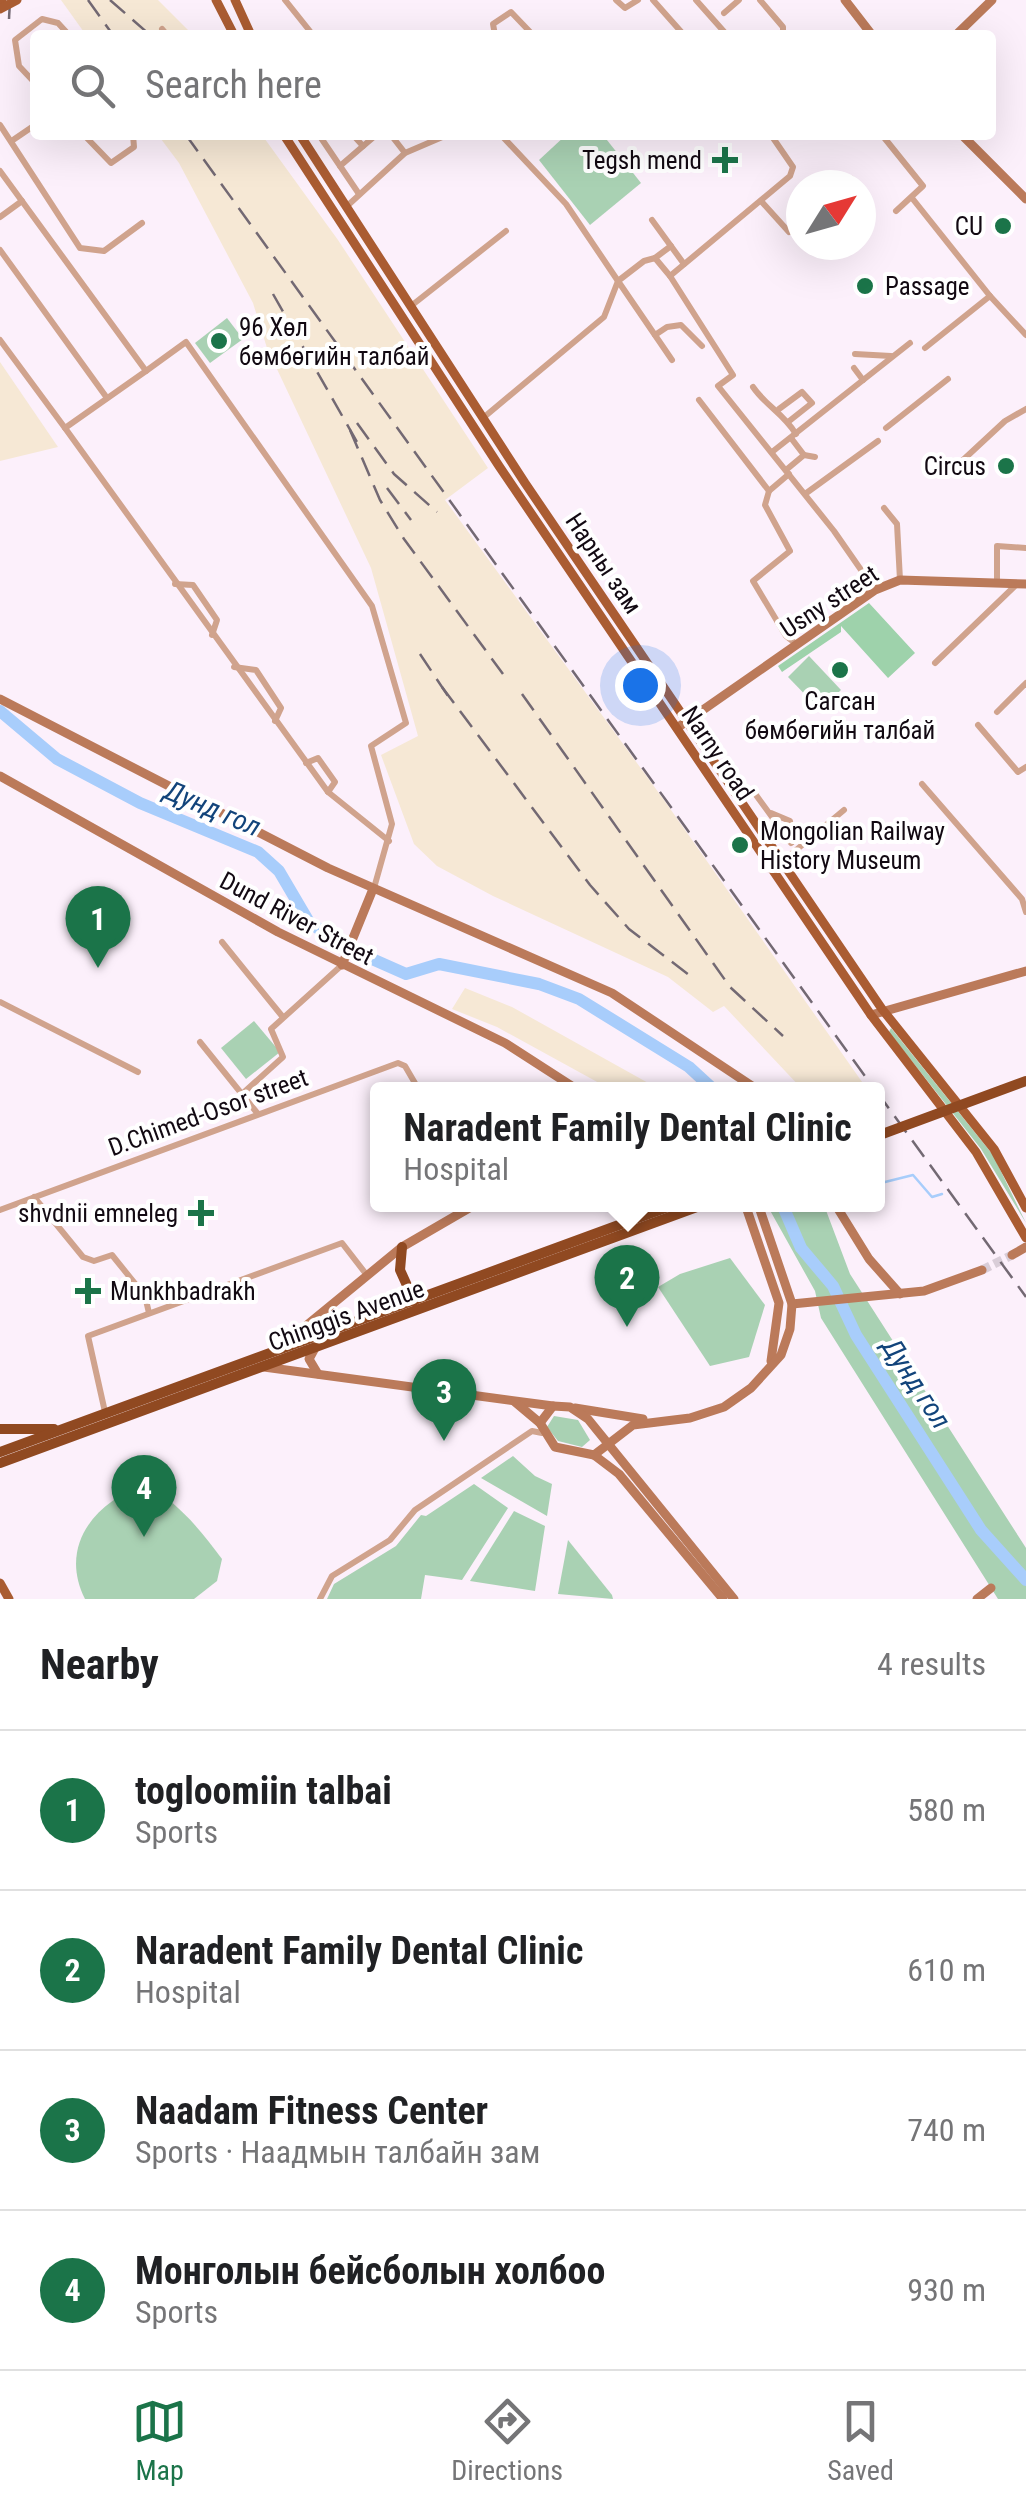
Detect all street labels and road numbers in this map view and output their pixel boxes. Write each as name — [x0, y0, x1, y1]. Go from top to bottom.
street label: Нарны зам — [560, 508, 648, 619]
street label: Usny street — [775, 559, 884, 644]
street label: Narny road — [675, 701, 760, 806]
street label: Dund River Street — [215, 866, 379, 971]
street label: D.Chimed-Osor street — [104, 1063, 312, 1162]
street label: Chinggis Avenue — [264, 1274, 428, 1357]

